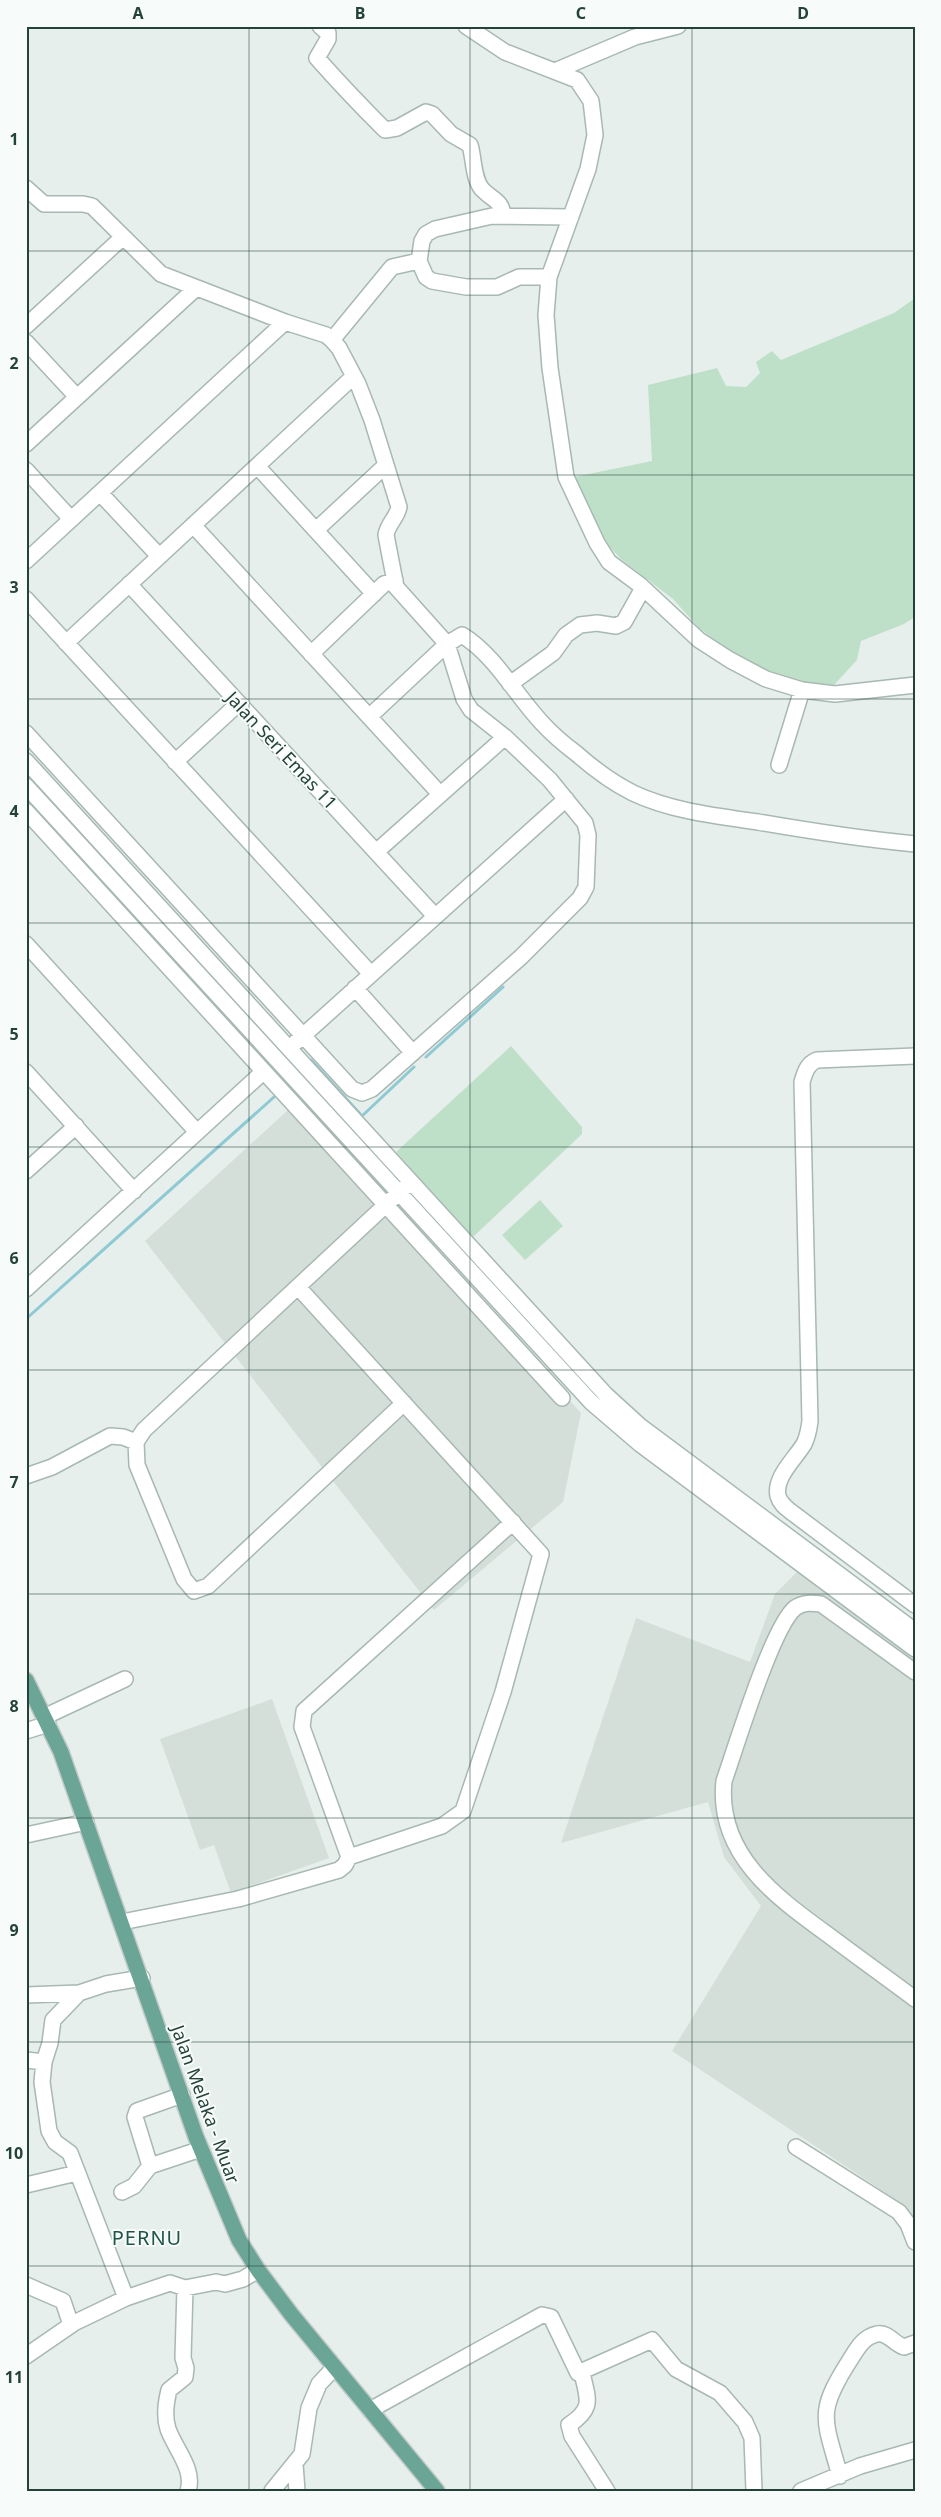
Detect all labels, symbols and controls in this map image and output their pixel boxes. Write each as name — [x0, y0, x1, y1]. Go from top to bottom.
text: A — [132, 2, 144, 24]
text: B — [355, 2, 365, 24]
text: C — [576, 2, 586, 24]
text: D — [797, 2, 809, 24]
text: 1 — [9, 128, 19, 150]
text: 2 — [9, 352, 19, 374]
text: 3 — [9, 576, 19, 598]
street label: Jalan Seri Emas 11 — [220, 684, 343, 814]
text: 4 — [9, 800, 19, 822]
text: 5 — [9, 1023, 19, 1045]
text: 6 — [9, 1247, 19, 1269]
text: 7 — [9, 1471, 19, 1493]
text: 8 — [9, 1695, 19, 1717]
text: 9 — [9, 1919, 19, 1941]
street label: Jalan Melaka - Muar — [166, 2020, 246, 2187]
text: 10 — [5, 2142, 23, 2164]
district label: PERNU — [112, 2224, 182, 2251]
text: 11 — [5, 2366, 23, 2388]

